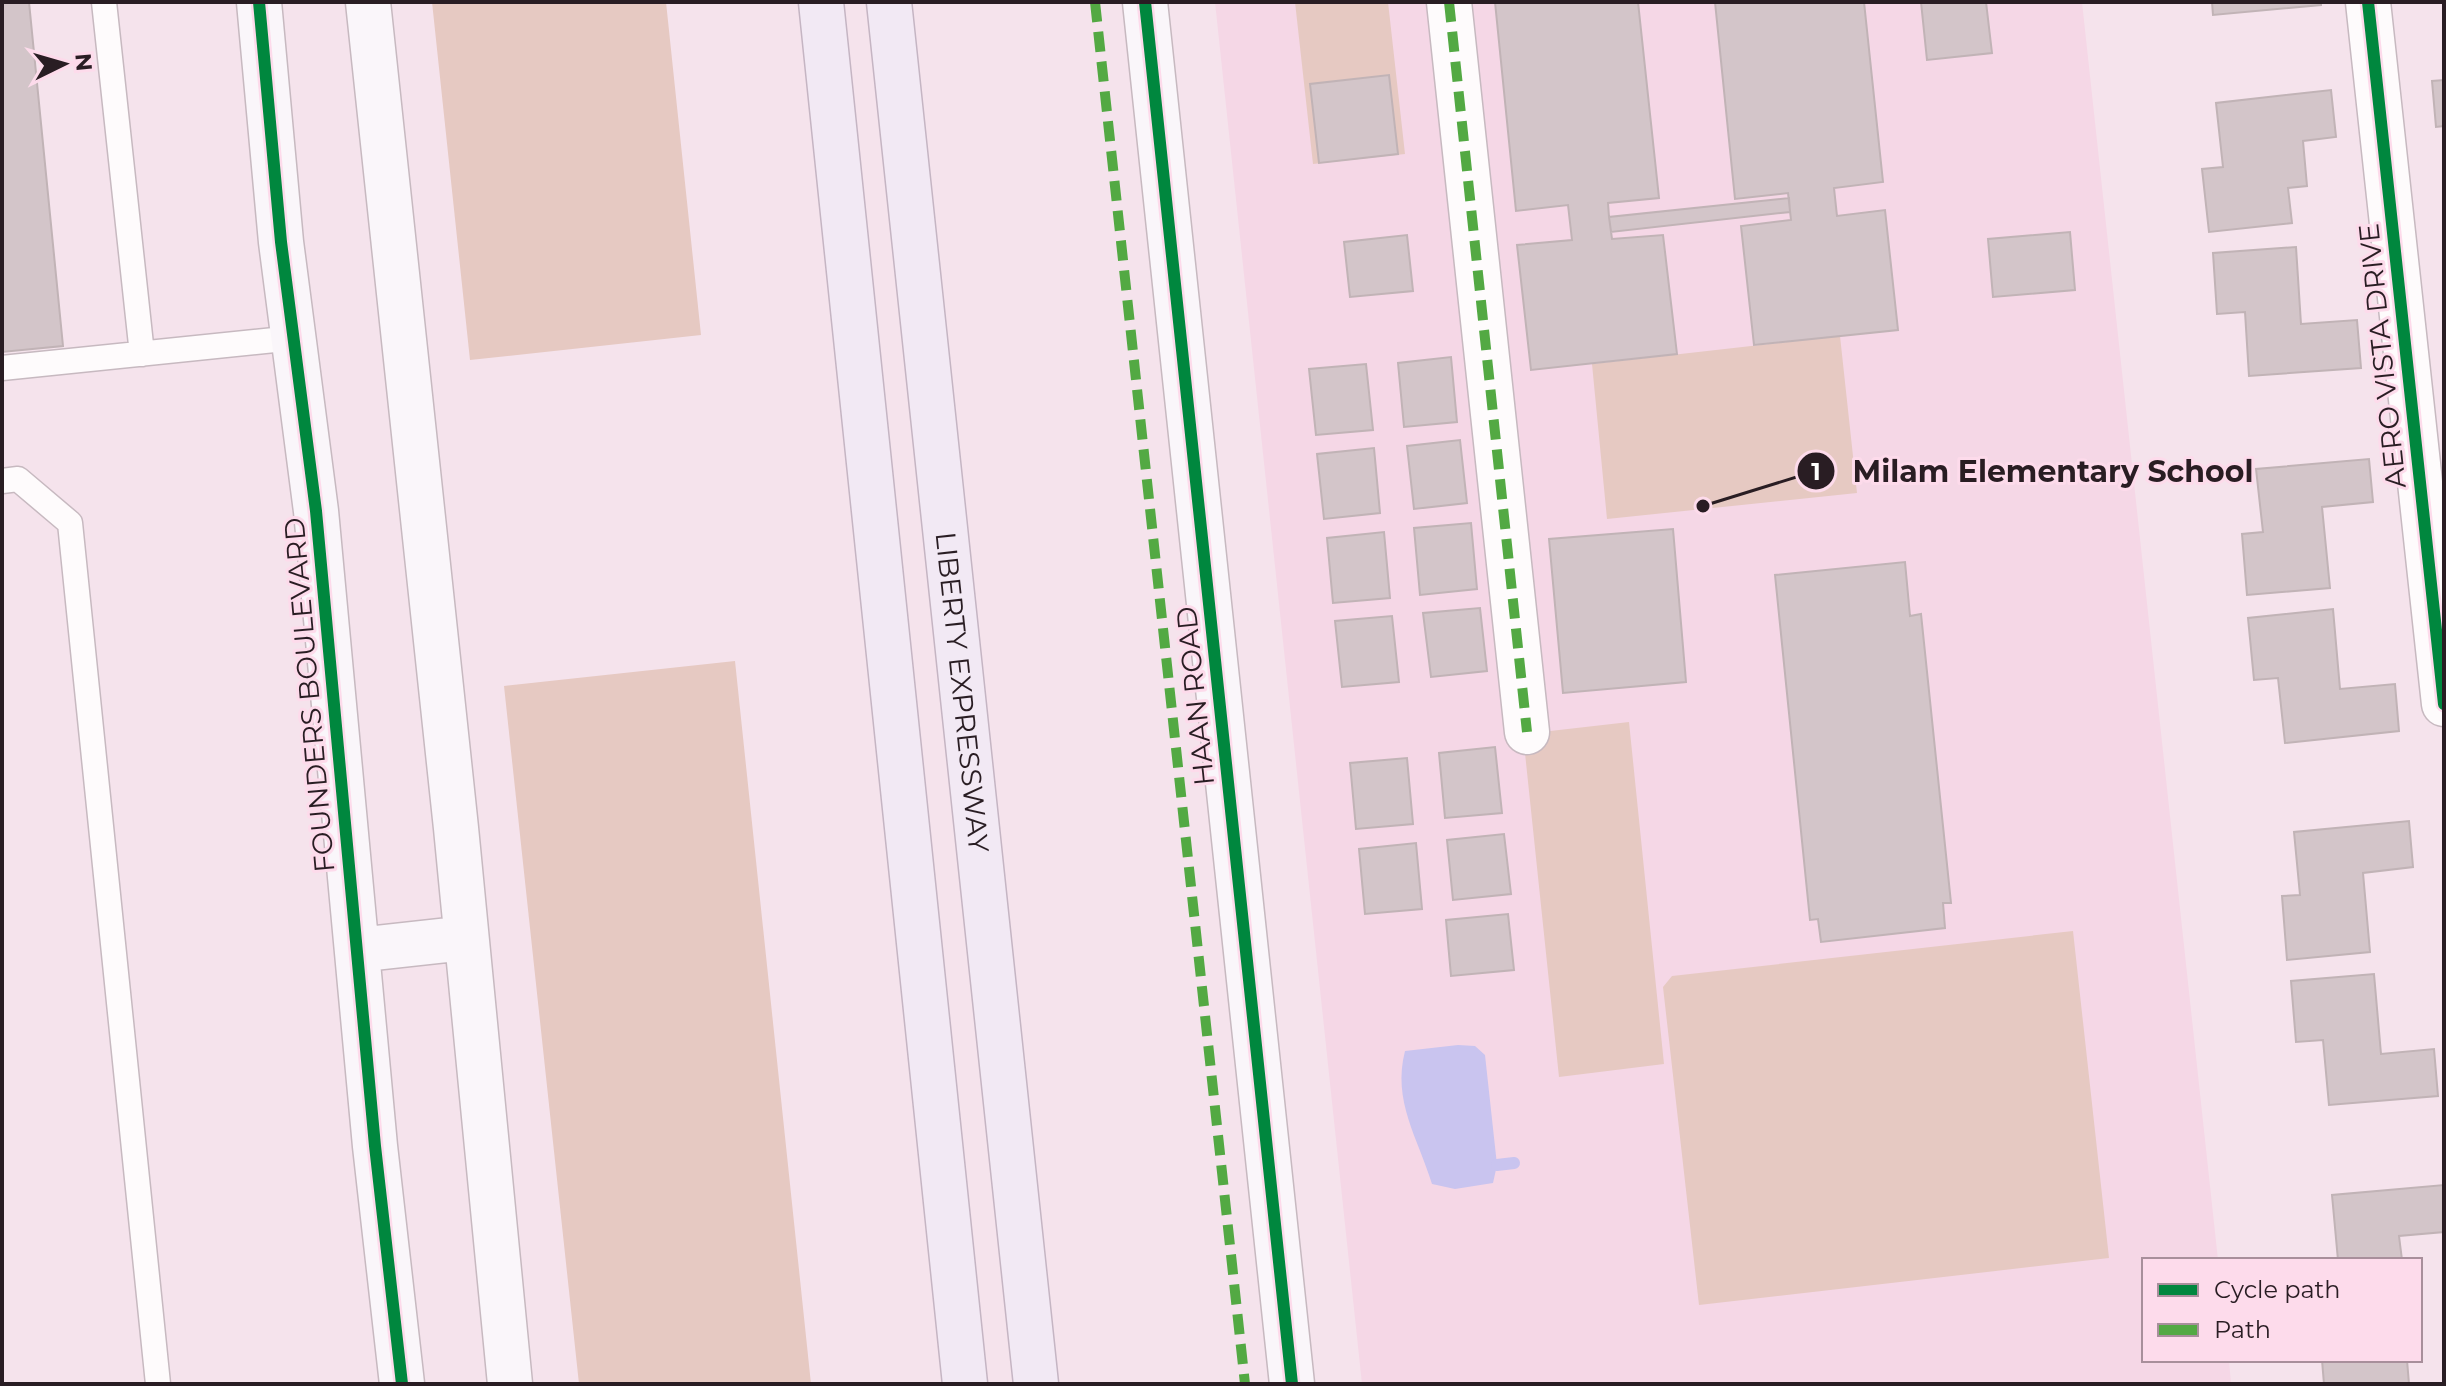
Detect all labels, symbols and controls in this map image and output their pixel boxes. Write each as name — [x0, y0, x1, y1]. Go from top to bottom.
north arrow — [24, 24, 104, 104]
text: N — [69, 52, 98, 72]
street label: AERO VISTA DRIVE — [2351, 222, 2413, 490]
callout: Milam Elementary School — [1796, 444, 2269, 498]
text: Milam Elementary School — [1853, 453, 2253, 490]
text: 1 — [1811, 457, 1821, 486]
street label: FOUNDERS BOULEVARD — [277, 516, 341, 874]
street label: LIBERTY EXPRESSWAY — [928, 530, 996, 854]
street label: HAAN ROAD — [1169, 605, 1221, 787]
legend — [2142, 1258, 2422, 1362]
text: Cycle path — [2214, 1275, 2341, 1304]
text: Path — [2214, 1315, 2271, 1344]

